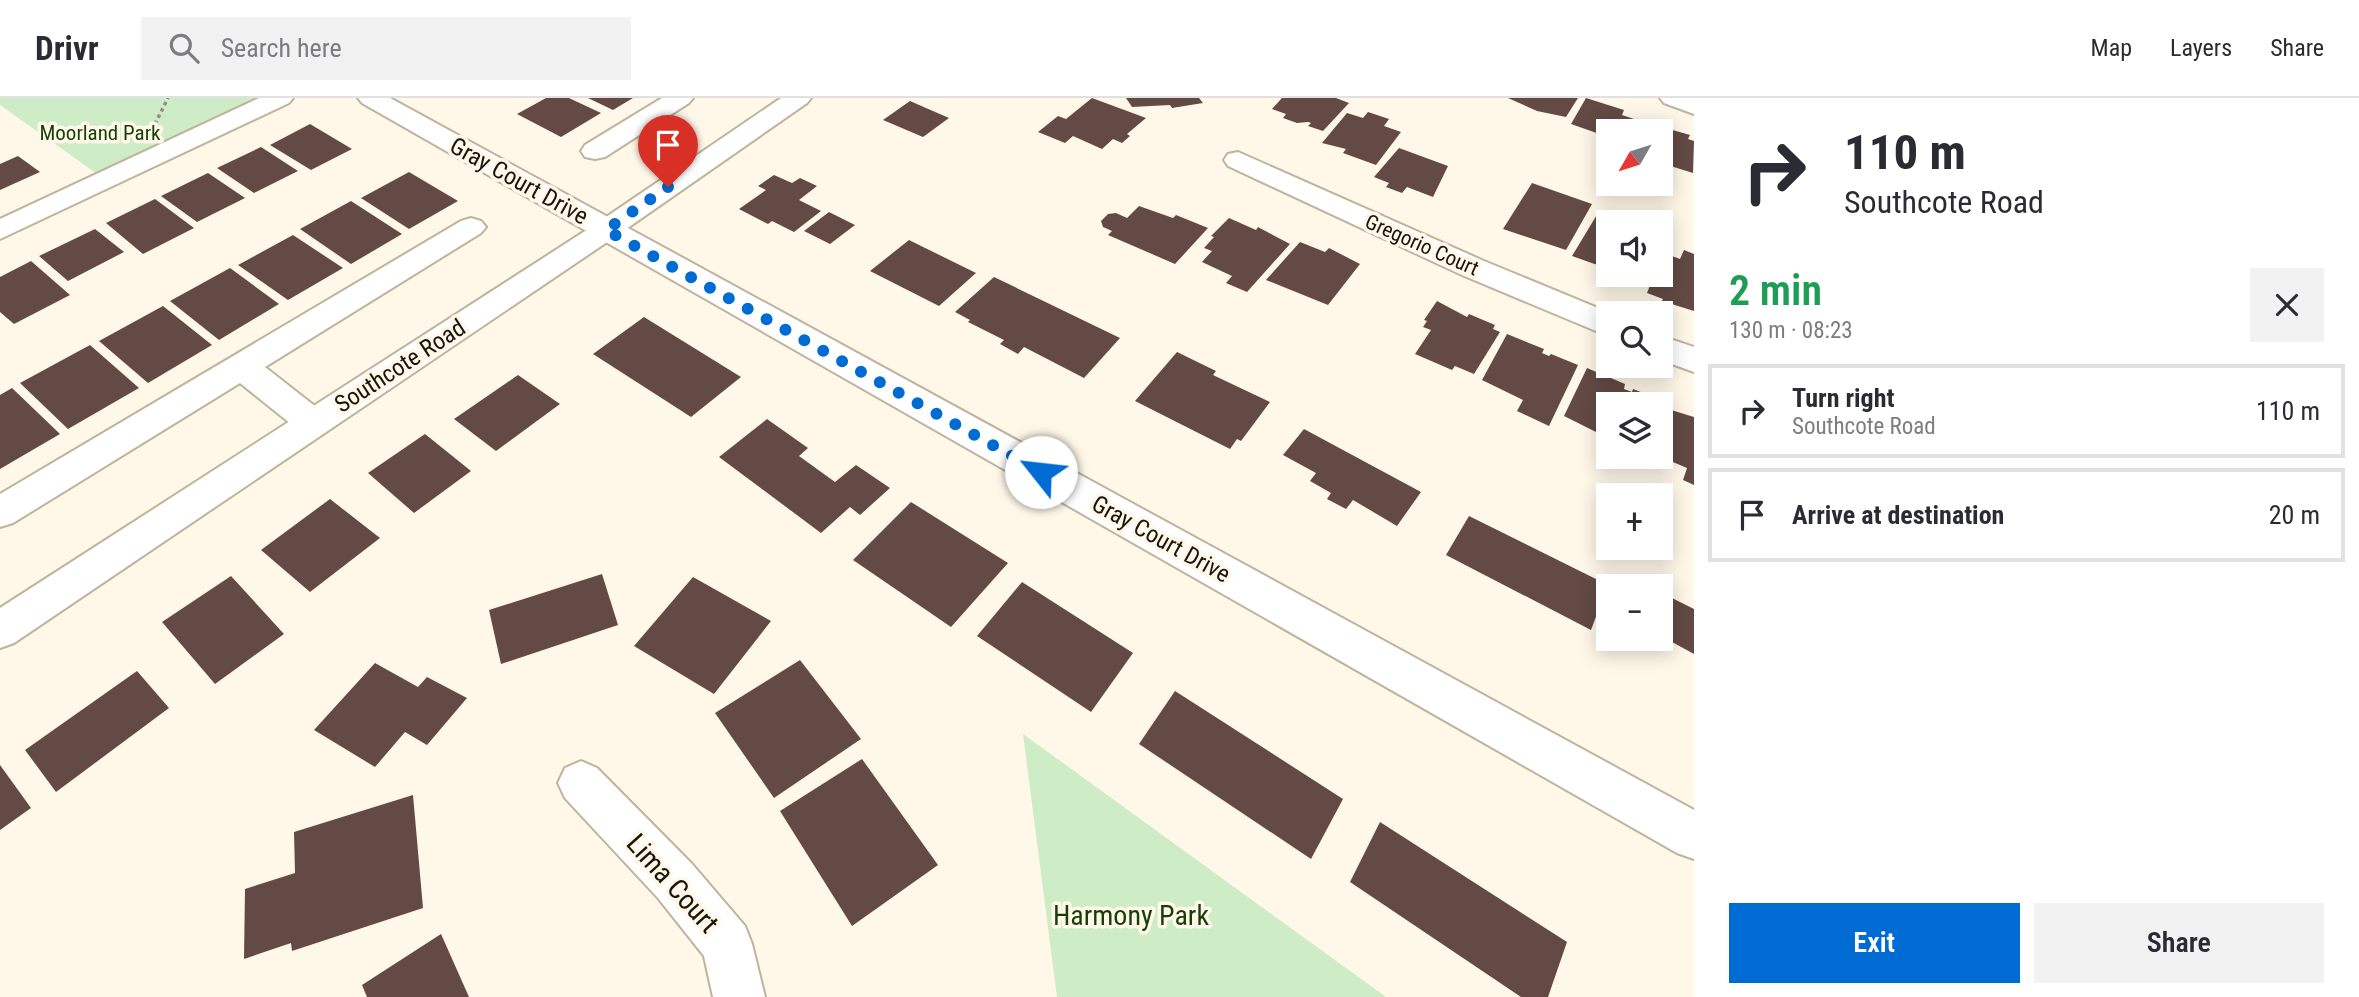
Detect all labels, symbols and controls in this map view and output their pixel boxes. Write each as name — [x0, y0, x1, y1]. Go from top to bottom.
search box — [141, 17, 631, 80]
text: Drivr — [35, 29, 99, 68]
icon: search — [165, 29, 203, 67]
text: Search here — [221, 33, 342, 63]
text: Map — [2091, 34, 2132, 62]
text: Layers — [2170, 34, 2232, 62]
text: Share — [2270, 34, 2324, 62]
pin — [638, 115, 698, 187]
north arrow — [1596, 119, 1673, 196]
map controls — [1596, 119, 1673, 651]
park label: Moorland Park — [39, 121, 161, 145]
text: 110 m — [1844, 124, 1966, 181]
icon: arrive — [649, 126, 687, 164]
icon: right — [1729, 126, 1820, 217]
street label: Gray Court Drive — [445, 132, 593, 230]
text: Southcote Road — [1844, 183, 2044, 221]
street label: Gregorio Court — [1362, 209, 1482, 281]
button: sound — [1596, 210, 1673, 287]
text: 2 min — [1729, 266, 1822, 315]
button: close — [2250, 268, 2324, 342]
button: search — [1596, 301, 1673, 378]
street label: Southcote Road — [329, 313, 471, 419]
text: 130 m · 08:23 — [1729, 317, 1853, 344]
text: Turn right — [1792, 383, 1894, 413]
button: layers — [1596, 392, 1673, 469]
icon: right — [1733, 392, 1771, 430]
text: 110 m — [2256, 396, 2320, 426]
text: Southcote Road — [1792, 413, 1936, 440]
position arrow — [1004, 435, 1078, 509]
button: + — [1596, 483, 1673, 560]
street label: Gray Court Drive — [1087, 490, 1235, 588]
icon: arrive — [1733, 496, 1771, 534]
text: Arrive at destination — [1792, 500, 2004, 530]
text: 20 m — [2269, 500, 2320, 530]
button: − — [1596, 574, 1673, 651]
street label: Lima Court — [620, 827, 726, 940]
park label: Harmony Park — [1053, 899, 1209, 932]
button: Exit — [1729, 903, 2020, 983]
button: Share — [2034, 903, 2324, 983]

